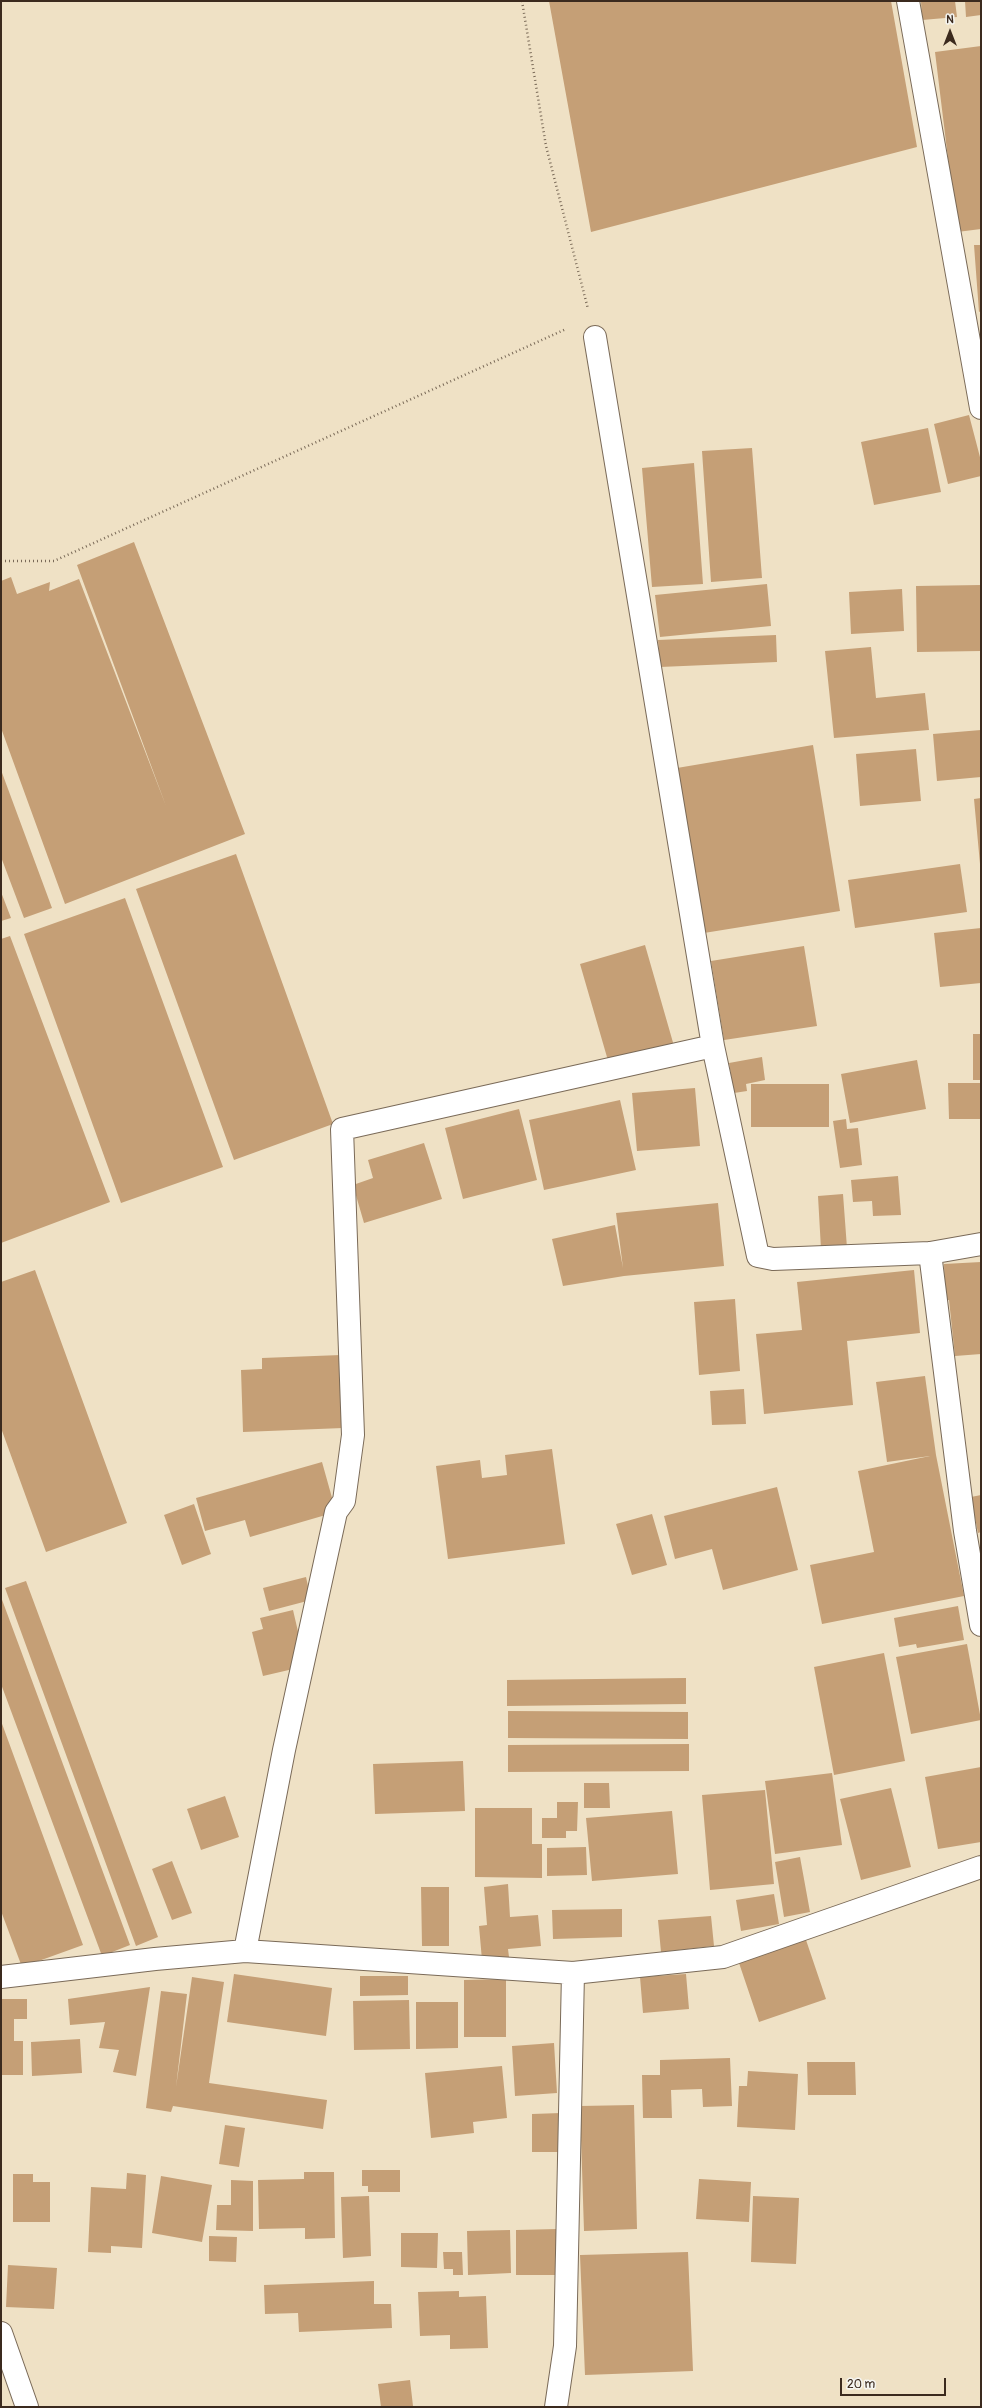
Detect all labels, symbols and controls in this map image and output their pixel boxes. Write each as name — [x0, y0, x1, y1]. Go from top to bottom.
north arrow — [930, 12, 970, 52]
text: N — [946, 13, 954, 26]
scale bar — [842, 2370, 948, 2396]
text: 20 m — [847, 2377, 875, 2392]

